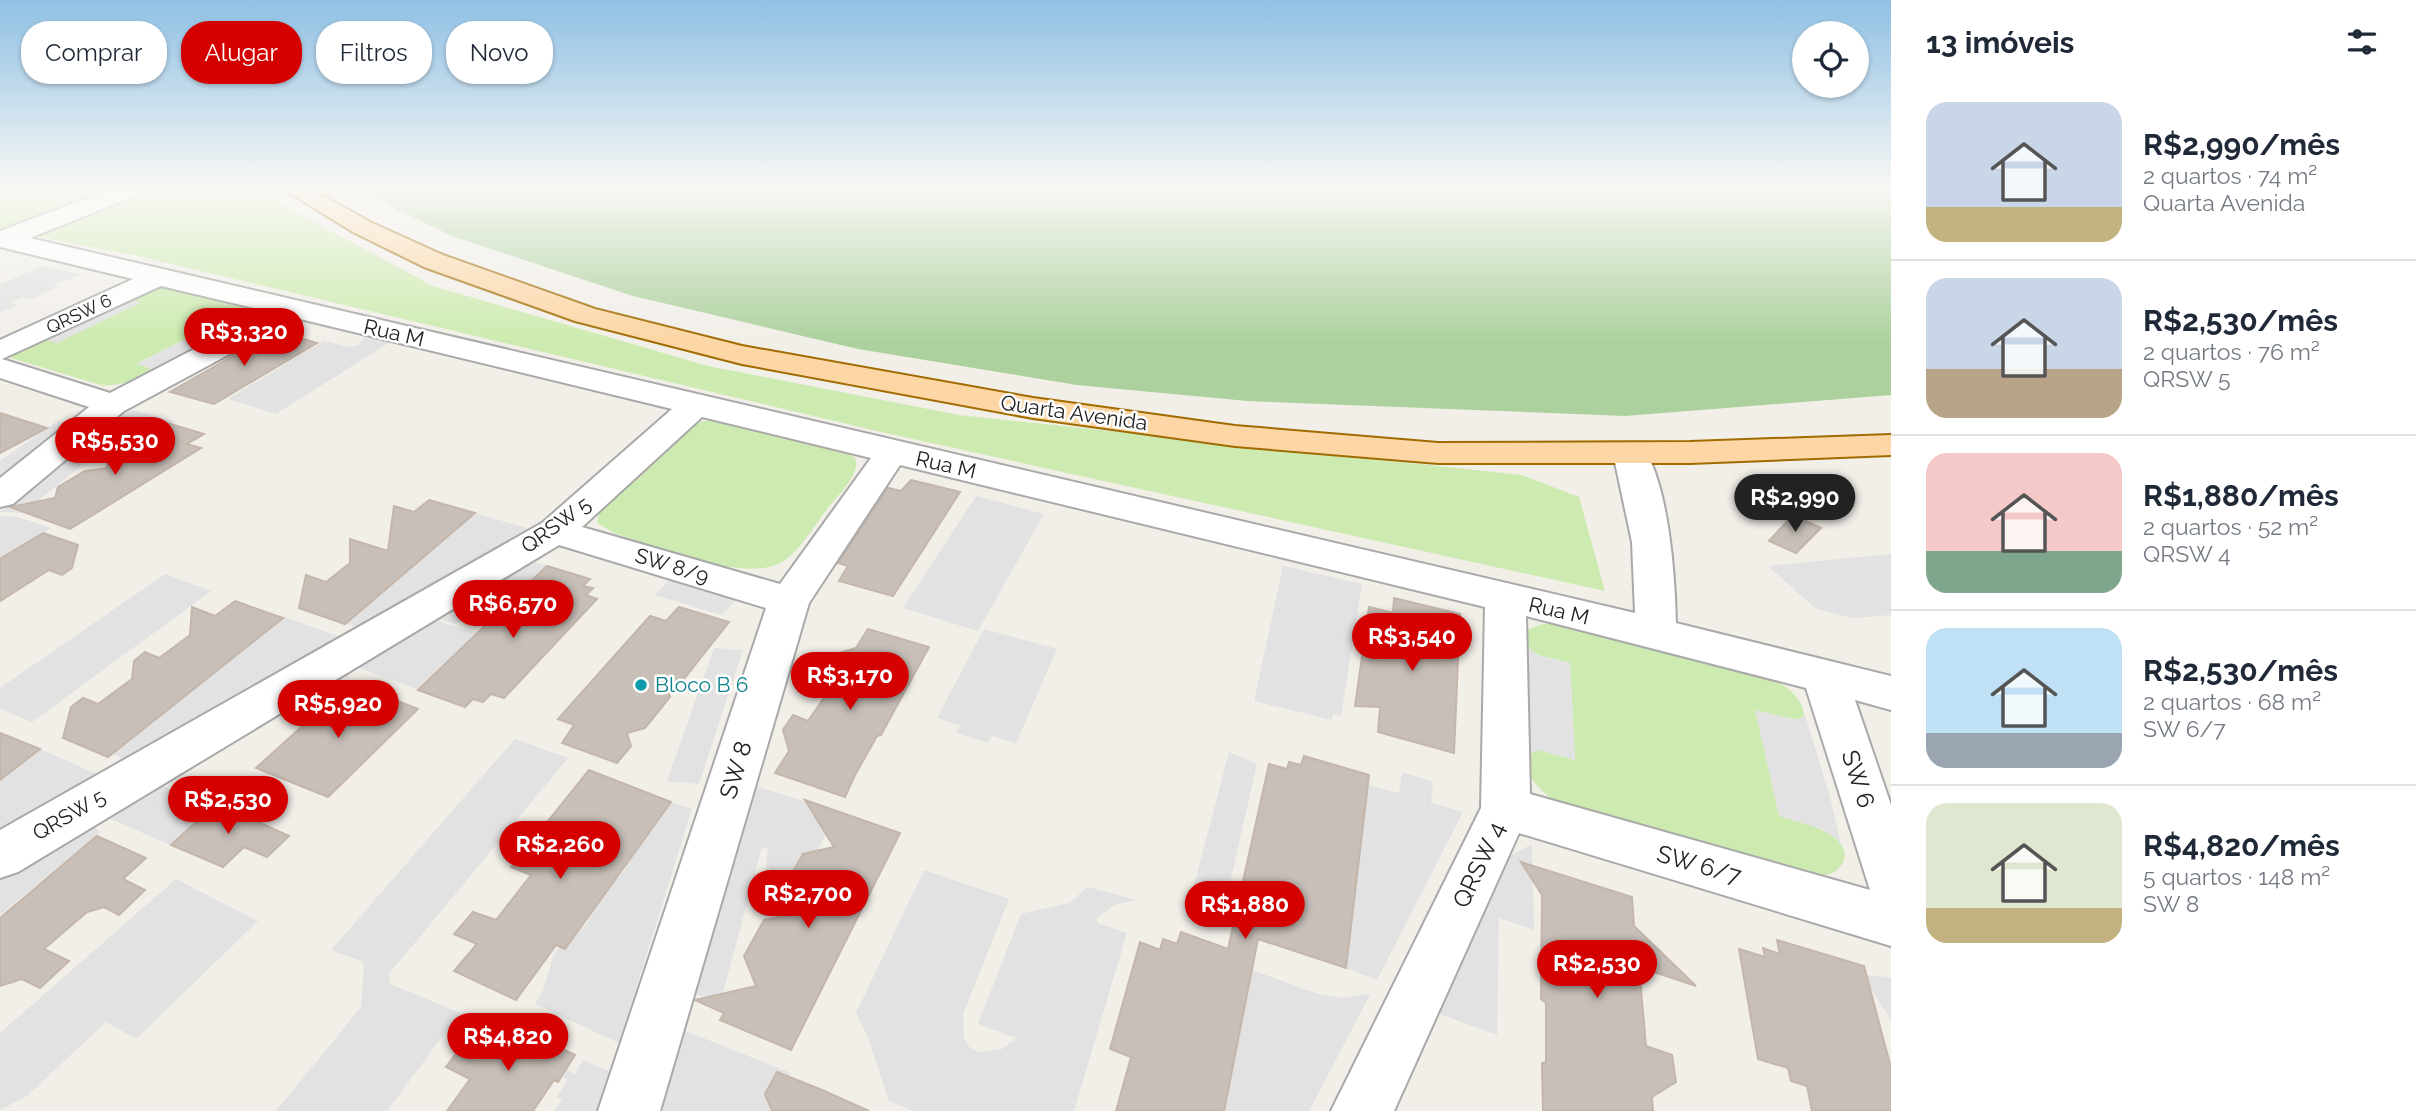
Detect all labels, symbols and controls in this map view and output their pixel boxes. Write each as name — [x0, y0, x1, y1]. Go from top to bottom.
chip: Comprar — [21, 21, 167, 84]
chip: Alugar — [181, 21, 302, 84]
chip: Filtros — [316, 21, 432, 84]
chip: Novo — [446, 21, 553, 84]
map controls — [1792, 21, 1869, 98]
button: locate — [1792, 21, 1869, 98]
icon: filters — [2343, 23, 2381, 61]
text: 13 imóveis — [1926, 25, 2074, 60]
text: R$2,990/mês — [2143, 127, 2340, 162]
icon: home — [1982, 130, 2066, 214]
text: 2 quartos · 74 m² — [2143, 162, 2317, 189]
text: Quarta Avenida — [2143, 189, 2305, 216]
street label: QRSW 6 — [43, 289, 115, 338]
text: R$2,530/mês — [2143, 303, 2338, 338]
icon: home — [1982, 306, 2066, 390]
pin: R$3,320 — [179, 308, 309, 368]
street label: Rua M — [361, 313, 427, 352]
text: R$3,320 — [200, 317, 288, 344]
text: 2 quartos · 76 m² — [2143, 338, 2320, 365]
text: QRSW 5 — [2143, 365, 2231, 392]
street label: Quarta Avenida — [999, 390, 1149, 435]
pin: R$5,530 — [50, 418, 180, 477]
text: R$5,530 — [71, 426, 159, 453]
street label: Rua M — [913, 445, 979, 484]
pin: R$2,990 — [1730, 475, 1860, 534]
text: R$1,880/mês — [2143, 478, 2339, 513]
icon: home — [1982, 481, 2066, 565]
text: R$2,990 — [1750, 483, 1840, 510]
street label: QRSW 5 — [516, 491, 595, 558]
text: 2 quartos · 52 m² — [2143, 513, 2318, 540]
text: QRSW 4 — [2143, 540, 2231, 567]
street label: SW 8/9 — [632, 542, 712, 589]
pin: R$6,570 — [448, 580, 578, 640]
text: R$6,570 — [469, 589, 557, 616]
street label: Rua M — [1526, 591, 1592, 630]
pin: R$3,540 — [1347, 614, 1477, 673]
text: R$3,540 — [1368, 622, 1456, 649]
pin: R$3,170 — [785, 652, 915, 712]
text: R$2,530/mês — [2143, 653, 2338, 688]
icon: home — [1982, 656, 2066, 740]
text: R$3,170 — [807, 661, 893, 688]
place label: Bloco B 6 — [655, 672, 748, 697]
marker: Bloco B 6 — [633, 677, 649, 693]
pin: R$5,920 — [273, 680, 403, 740]
text: 2 quartos · 68 m² — [2143, 688, 2321, 715]
text: R$5,920 — [294, 689, 382, 716]
text: SW 6/7 — [2143, 715, 2226, 742]
street label: SW 8 — [713, 737, 758, 802]
street label: SW 6 — [1836, 746, 1881, 811]
pin: R$2,530 — [163, 776, 293, 836]
street label: QRSW 5 — [28, 784, 110, 845]
text: R$2,530 — [184, 785, 272, 812]
street label: QRSW 4 — [1446, 817, 1511, 912]
pin: R$2,260 — [495, 822, 625, 881]
text: R$4,820/mês — [2143, 828, 2340, 863]
text: R$2,260 — [515, 830, 605, 857]
icon: home — [1982, 831, 2066, 915]
street label: SW 6/7 — [1654, 839, 1745, 890]
text: 5 quartos · 148 m² — [2143, 863, 2330, 890]
pin: R$2,700 — [743, 870, 873, 930]
text: R$2,700 — [764, 879, 852, 906]
pin: R$1,880 — [1180, 881, 1310, 941]
text: R$1,880 — [1201, 890, 1289, 917]
text: SW 8 — [2143, 890, 2199, 917]
pin: R$2,530 — [1532, 940, 1662, 1000]
text: R$2,530 — [1553, 949, 1641, 976]
pin: R$4,820 — [443, 1014, 573, 1073]
text: R$4,820 — [463, 1022, 553, 1049]

